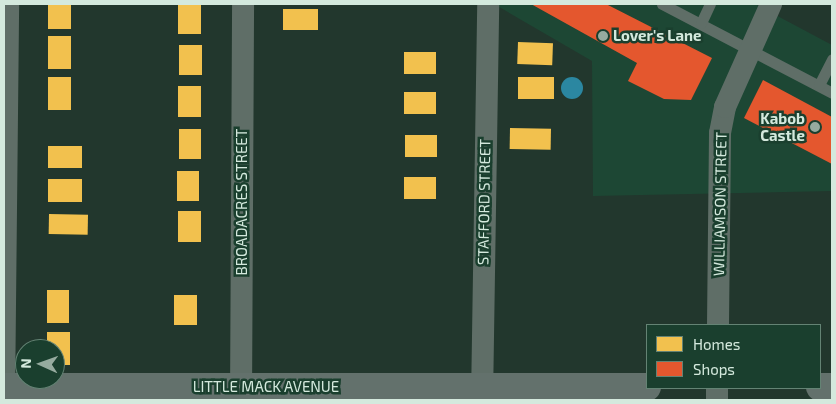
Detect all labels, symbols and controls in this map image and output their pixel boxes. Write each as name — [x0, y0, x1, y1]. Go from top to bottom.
place label: Lover's Lane — [613, 27, 701, 45]
marker: Lover's Lane — [597, 30, 609, 42]
place label: Kabob Castle — [760, 109, 805, 144]
marker: Kabob Castle — [809, 121, 821, 133]
street label: BROADACRES STREET — [233, 129, 251, 275]
street label: WILLIAMSON STREET — [710, 132, 730, 276]
street label: STAFFORD STREET — [474, 139, 494, 265]
legend — [646, 324, 821, 389]
text: Homes — [693, 335, 740, 353]
north arrow — [15, 339, 65, 389]
text: N — [17, 358, 34, 369]
text: Shops — [693, 360, 735, 378]
street label: LITTLE MACK AVENUE — [192, 378, 340, 396]

